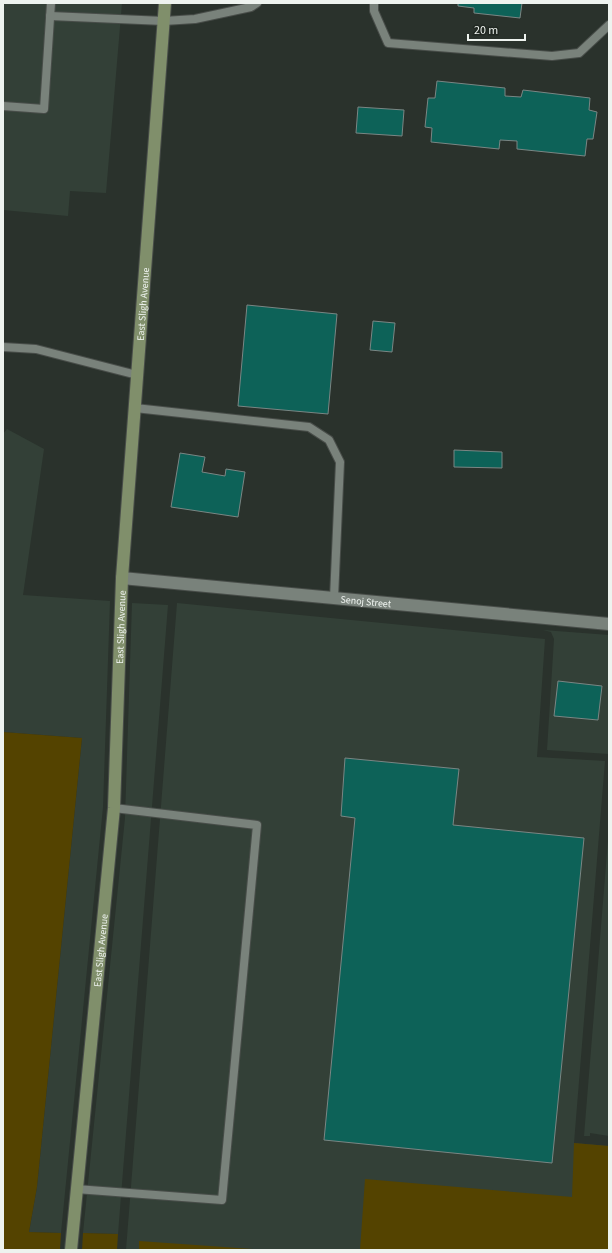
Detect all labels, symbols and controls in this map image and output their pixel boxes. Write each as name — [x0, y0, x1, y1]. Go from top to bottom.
scale bar — [468, 16, 525, 42]
text: 20 m — [474, 22, 498, 39]
street label: East Sligh Avenue — [134, 267, 153, 341]
street label: East Sligh Avenue — [113, 590, 130, 664]
street label: Senoj Street — [340, 593, 392, 611]
street label: East Sligh Avenue — [91, 913, 112, 988]

